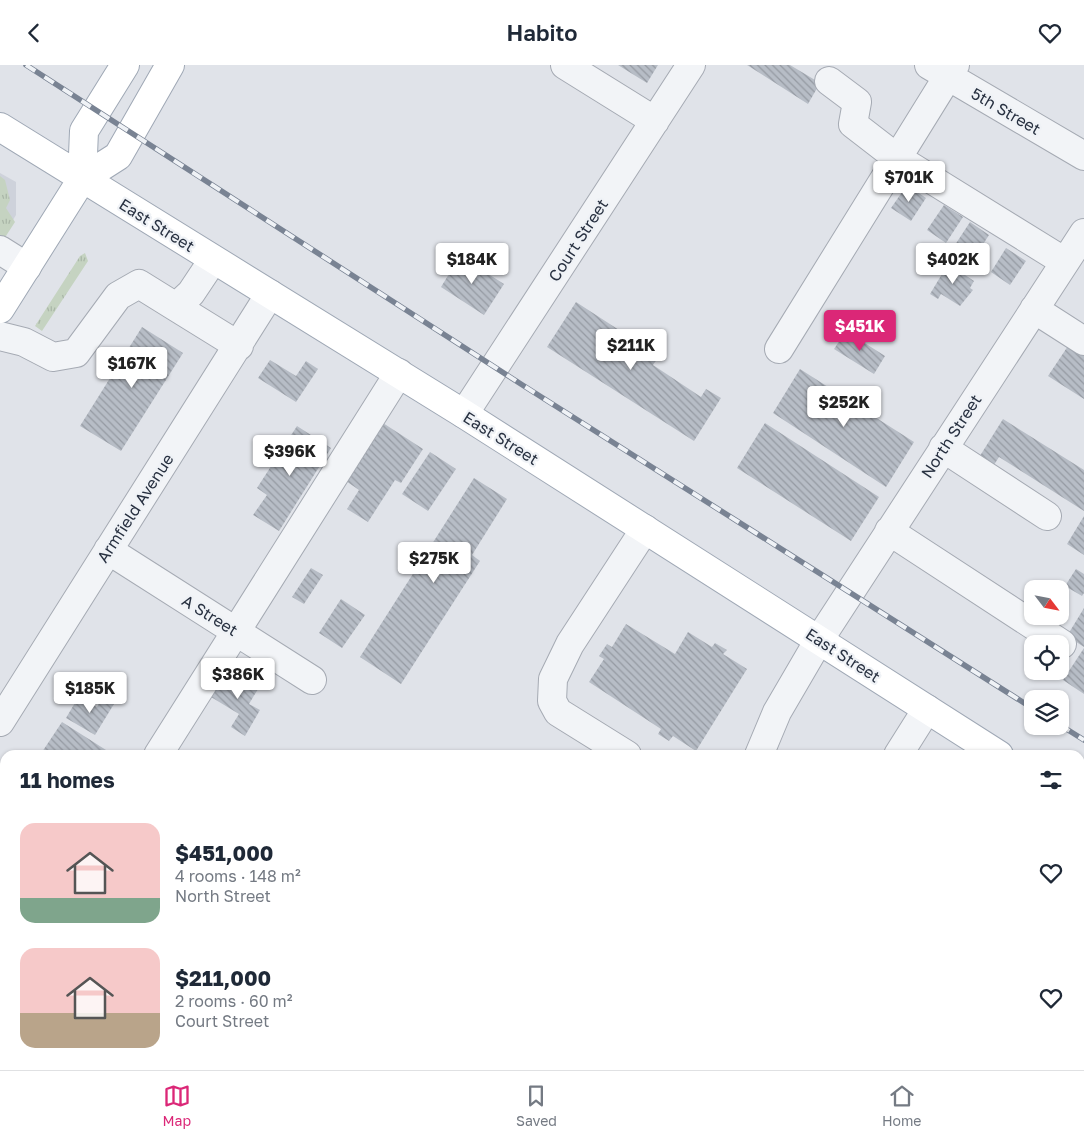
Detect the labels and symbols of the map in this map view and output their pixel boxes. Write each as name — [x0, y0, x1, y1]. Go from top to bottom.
street label: 5th Street — [968, 83, 1044, 139]
pin: $701K — [874, 161, 944, 203]
street label: East Street — [116, 194, 198, 256]
street label: Court Street — [544, 195, 612, 285]
pin: $184K — [437, 243, 507, 285]
pin: $402K — [918, 243, 988, 285]
pin: $451K — [825, 309, 895, 352]
pin: $211K — [596, 329, 666, 371]
pin: $167K — [97, 347, 167, 389]
pin: $252K — [809, 385, 879, 428]
street label: North Street — [916, 390, 986, 482]
street label: East Street — [460, 407, 542, 469]
pin: $396K — [255, 435, 325, 477]
street label: Armfield Avenue — [92, 450, 178, 566]
pin: $275K — [399, 541, 469, 584]
north arrow — [1024, 580, 1069, 625]
street label: A Street — [178, 590, 242, 640]
street label: East Street — [802, 623, 884, 687]
pin: $386K — [203, 657, 273, 700]
pin: $185K — [55, 671, 125, 714]

